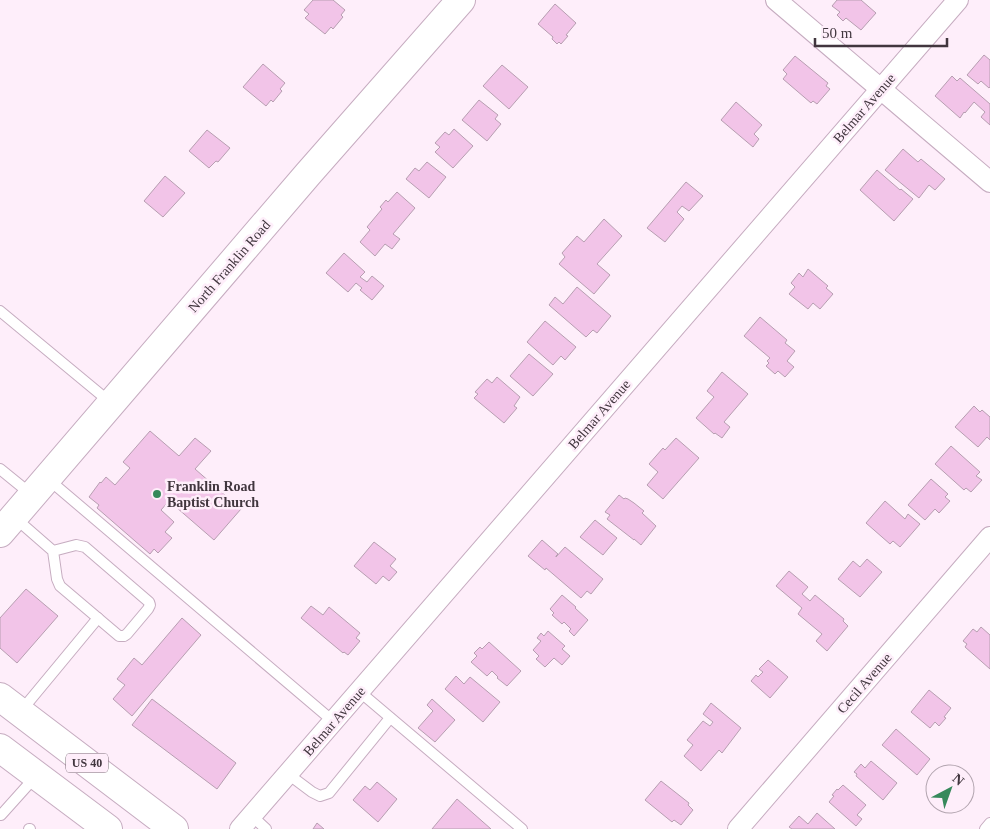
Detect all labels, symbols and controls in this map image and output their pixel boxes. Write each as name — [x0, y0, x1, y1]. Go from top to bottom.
scale bar — [815, 15, 948, 47]
text: 50 m — [822, 25, 853, 41]
street label: Belmar Avenue — [830, 71, 898, 146]
street label: North Franklin Road — [185, 217, 273, 315]
street label: Belmar Avenue — [565, 377, 633, 452]
place label: Franklin Road Baptist Church — [167, 479, 259, 510]
marker: Franklin Road Baptist Church — [151, 488, 163, 500]
street label: Cecil Avenue — [834, 650, 895, 716]
street label: Belmar Avenue — [300, 684, 368, 759]
road number: US 40 — [66, 754, 108, 772]
north arrow — [925, 764, 975, 814]
text: N — [949, 771, 967, 789]

